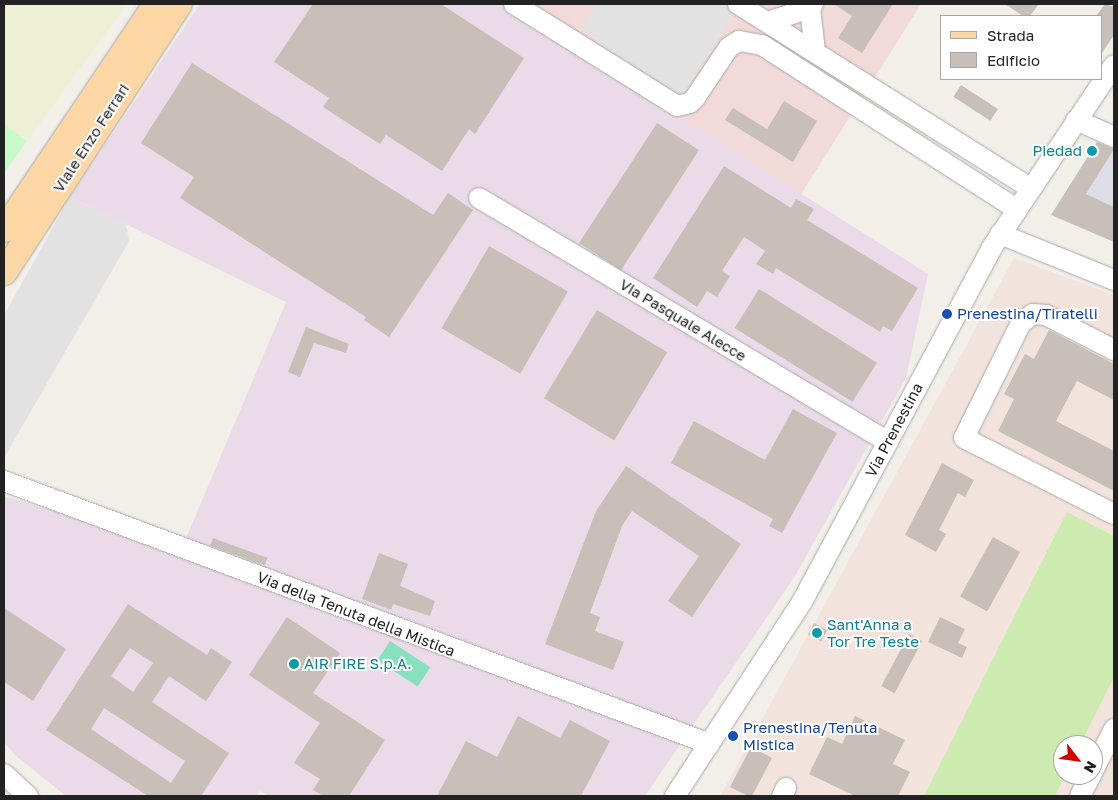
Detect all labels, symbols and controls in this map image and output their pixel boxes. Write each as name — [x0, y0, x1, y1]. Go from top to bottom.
legend — [940, 15, 1103, 80]
text: Strada — [987, 26, 1034, 44]
text: Edificio — [987, 51, 1040, 69]
street label: Viale Enzo Ferrari — [49, 80, 133, 196]
place label: Piedad — [1033, 142, 1082, 160]
marker: Piedad — [1086, 145, 1098, 157]
street label: Via Pasquale Alecce — [616, 275, 750, 365]
place label: Prenestina/Tiratelli — [957, 305, 1098, 323]
marker: Prenestina/Tiratelli — [941, 308, 953, 320]
street label: Via Prenestina — [862, 380, 926, 480]
street label: Via della Tenuta della Mistica — [255, 568, 457, 660]
place label: Sant'Anna a Tor Tre Teste — [827, 615, 919, 650]
marker: Sant'Anna a Tor Tre Teste — [811, 627, 823, 639]
place label: AIR FIRE S.p.A. — [304, 655, 412, 673]
marker: AIR FIRE S.p.A. — [288, 658, 300, 670]
place label: Prenestina/Tenuta Mistica — [743, 718, 877, 753]
marker: Prenestina/Tenuta Mistica — [727, 730, 739, 742]
north arrow — [1053, 735, 1103, 785]
text: N — [1081, 758, 1101, 776]

